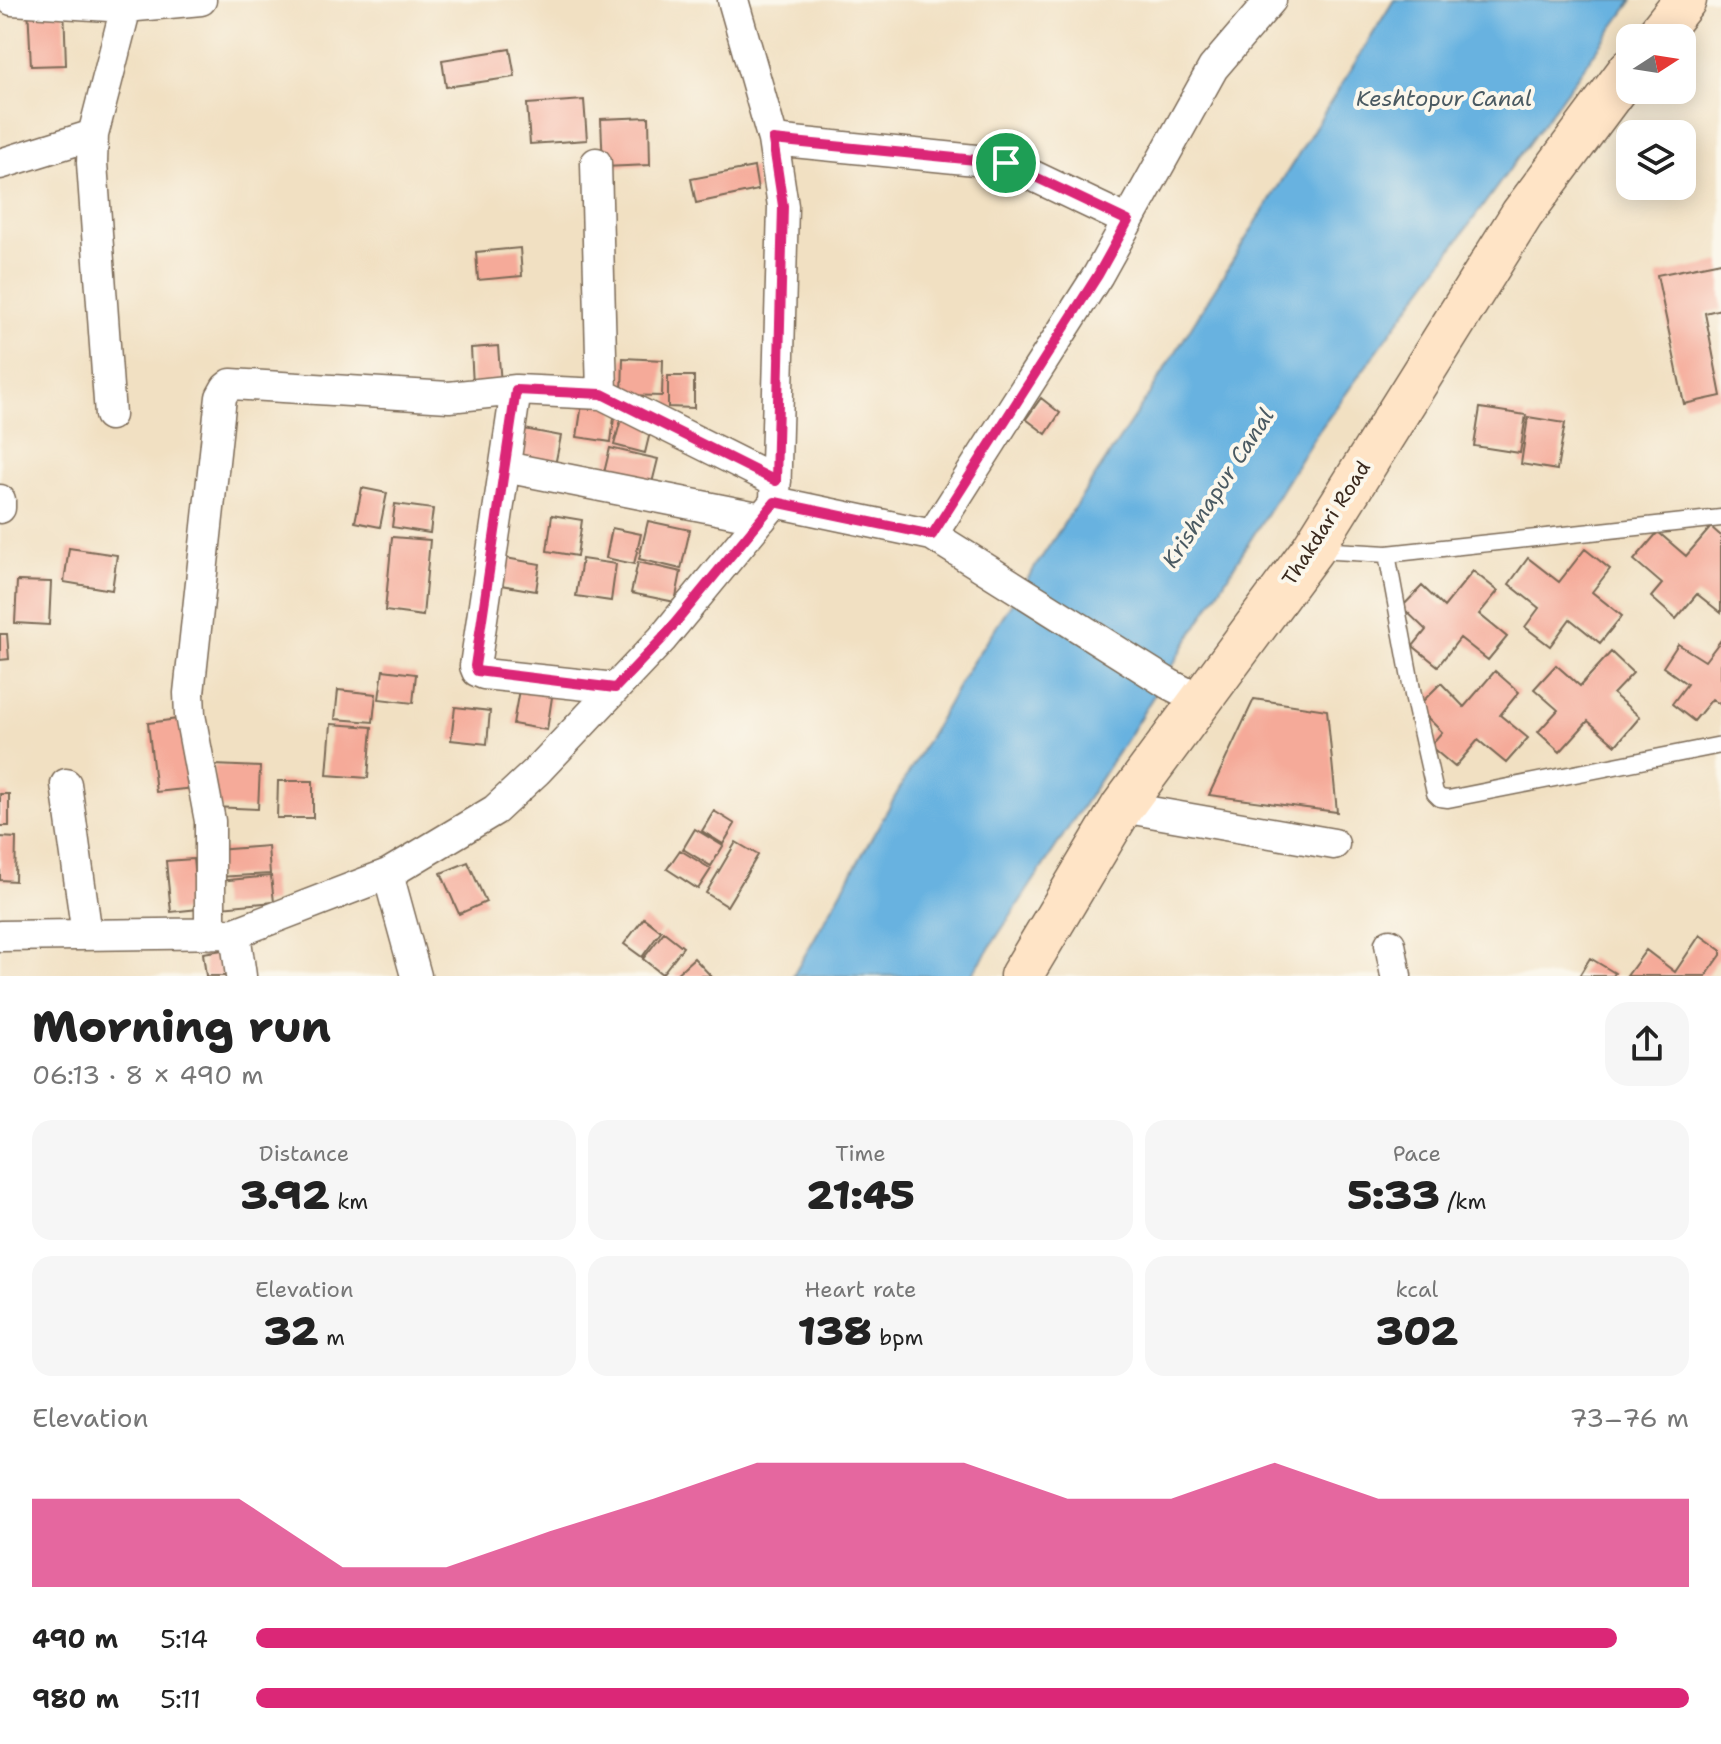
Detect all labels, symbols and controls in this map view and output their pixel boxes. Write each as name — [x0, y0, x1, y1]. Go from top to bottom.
north arrow — [1616, 24, 1696, 104]
map controls — [1616, 24, 1696, 200]
water label: Keshtopur Canal — [1356, 84, 1532, 113]
button: layers — [1616, 120, 1696, 200]
pin — [972, 129, 1040, 197]
icon: arrive — [984, 141, 1028, 185]
water label: Krishnapur Canal — [1156, 403, 1280, 573]
street label: Thakdari Road — [1276, 456, 1376, 590]
text: Morning run — [32, 997, 331, 1056]
button: share — [1605, 1002, 1689, 1086]
text: 06:13 · 8 × 490 m — [32, 1057, 264, 1092]
text: Distance — [259, 1139, 349, 1168]
text: Time — [835, 1139, 886, 1168]
text: Pace — [1393, 1139, 1441, 1168]
text: 3.92 — [240, 1168, 330, 1222]
text: 21:45 — [806, 1168, 915, 1222]
text: 5:33 — [1347, 1168, 1440, 1222]
text: km — [330, 1187, 368, 1216]
text: /km — [1440, 1187, 1486, 1216]
text: Elevation — [255, 1275, 353, 1304]
text: Heart rate — [804, 1275, 917, 1304]
text: kcal — [1395, 1275, 1438, 1304]
text: 32 — [263, 1304, 318, 1358]
text: 138 — [797, 1304, 872, 1358]
text: 302 — [1375, 1304, 1458, 1358]
text: m — [318, 1323, 345, 1352]
text: bpm — [872, 1323, 924, 1352]
text: Elevation — [32, 1400, 148, 1435]
text: 73–76 m — [1570, 1400, 1689, 1435]
text: 490 m — [32, 1621, 118, 1656]
text: 5:14 — [160, 1621, 208, 1656]
text: 980 m — [32, 1681, 119, 1716]
text: 5:11 — [160, 1681, 201, 1716]

